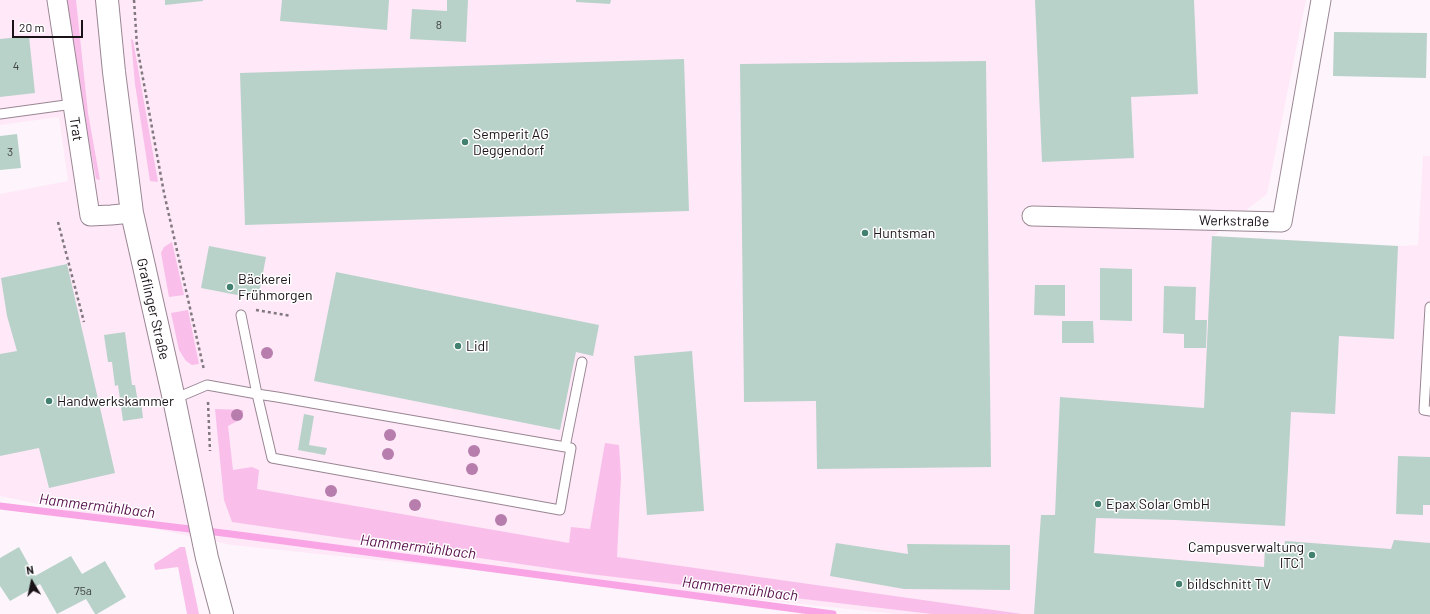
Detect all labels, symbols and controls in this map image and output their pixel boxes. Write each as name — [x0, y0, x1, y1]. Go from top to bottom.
scale bar — [14, 12, 85, 38]
house number: 8 — [436, 18, 442, 32]
text: 20 m — [19, 20, 45, 34]
house number: 4 — [13, 59, 19, 73]
street label: Trat — [66, 116, 86, 142]
place label: Semperit AG Deggendorf — [473, 126, 549, 158]
marker: Semperit AG Deggendorf — [460, 137, 470, 147]
house number: 3 — [7, 145, 13, 159]
street label: Werkstraße — [1199, 212, 1269, 230]
place label: Huntsman — [873, 225, 935, 241]
marker: Huntsman — [860, 228, 870, 238]
street label: Graflinger Straße — [133, 257, 173, 361]
place label: Bäckerei Frühmorgen — [238, 271, 313, 304]
marker: Bäckerei Frühmorgen — [225, 282, 235, 292]
place label: Lidl — [466, 338, 488, 354]
marker: Lidl — [453, 341, 463, 351]
place label: Handwerkskammer — [57, 393, 174, 409]
marker: Handwerkskammer — [44, 396, 54, 406]
water label: Hammermühlbach — [38, 490, 156, 522]
place label: Epax Solar GmbH — [1106, 496, 1210, 512]
marker: Epax Solar GmbH — [1093, 499, 1103, 509]
water label: Hammermühlbach — [359, 531, 477, 563]
place label: Campusverwaltung ITC1 — [1188, 539, 1304, 572]
marker: Campusverwaltung ITC1 — [1307, 550, 1317, 560]
north arrow — [12, 562, 52, 602]
text: N — [25, 563, 35, 577]
water label: Hammermühlbach — [681, 573, 799, 605]
place label: bildschnitt TV — [1187, 576, 1271, 592]
marker: bildschnitt TV — [1174, 579, 1184, 589]
house number: 75a — [74, 584, 92, 598]

